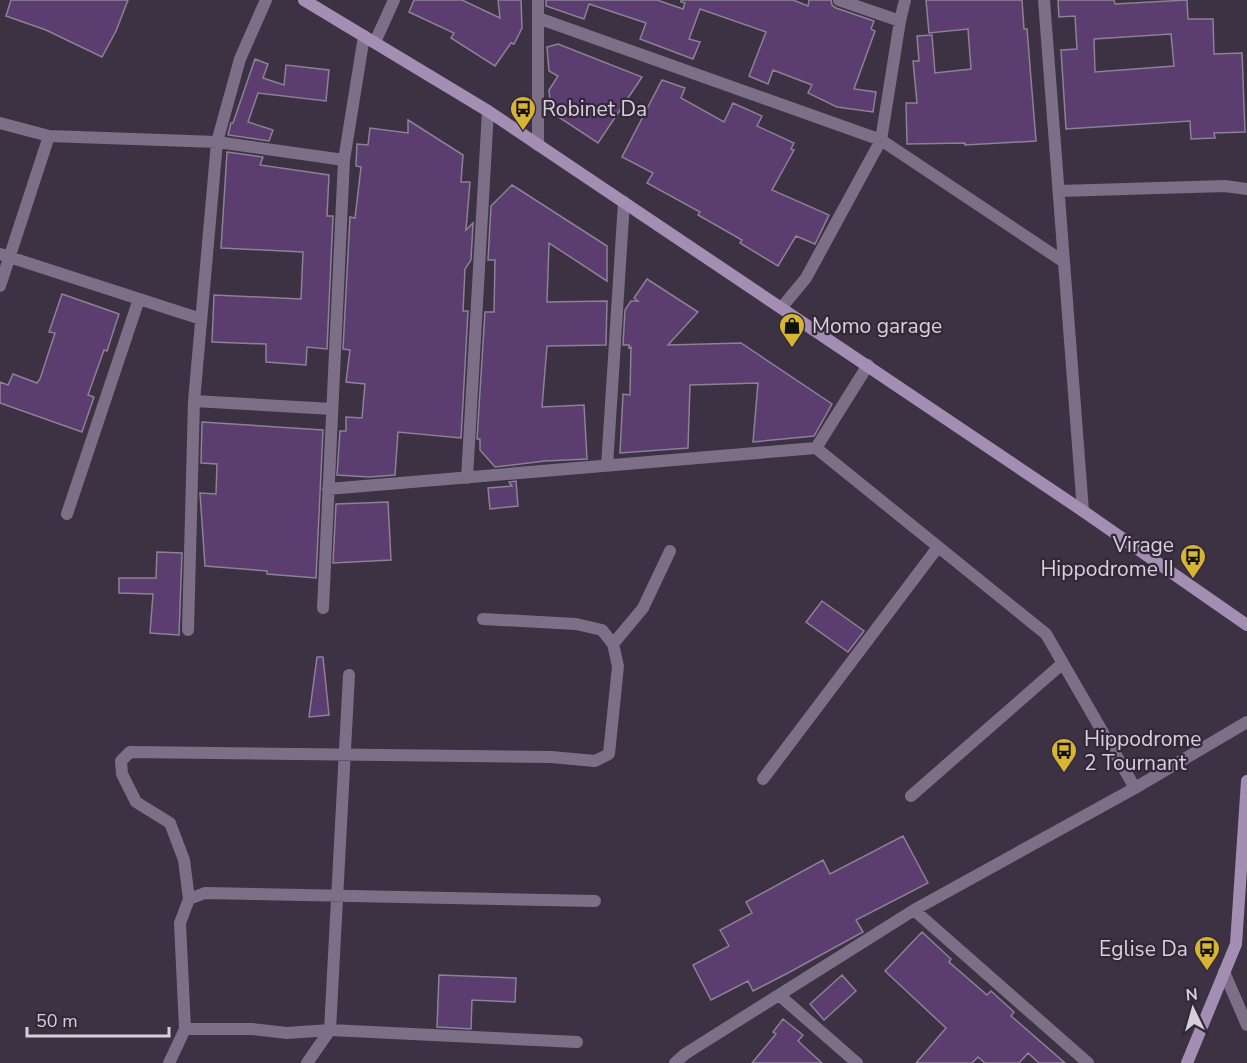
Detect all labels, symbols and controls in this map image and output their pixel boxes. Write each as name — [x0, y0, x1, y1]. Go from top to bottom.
bus stop icon: Robinet Da — [508, 94, 538, 132]
place label: Robinet Da — [542, 95, 647, 123]
shop icon: Momo garage — [777, 311, 807, 349]
place label: Momo garage — [812, 312, 942, 340]
place label: Virage Hippodrome II — [1040, 531, 1174, 583]
bus stop icon: Virage Hippodrome II — [1178, 542, 1208, 580]
place label: Hippodrome 2 Tournant — [1084, 725, 1201, 777]
bus stop icon: Hippodrome 2 Tournant — [1049, 736, 1079, 774]
bus stop icon: Eglise Da — [1192, 934, 1222, 972]
place label: Eglise Da — [1099, 935, 1188, 963]
north arrow — [1163, 979, 1223, 1039]
text: N — [1185, 984, 1199, 1007]
scale bar — [27, 1000, 170, 1038]
text: 50 m — [36, 1009, 78, 1033]

